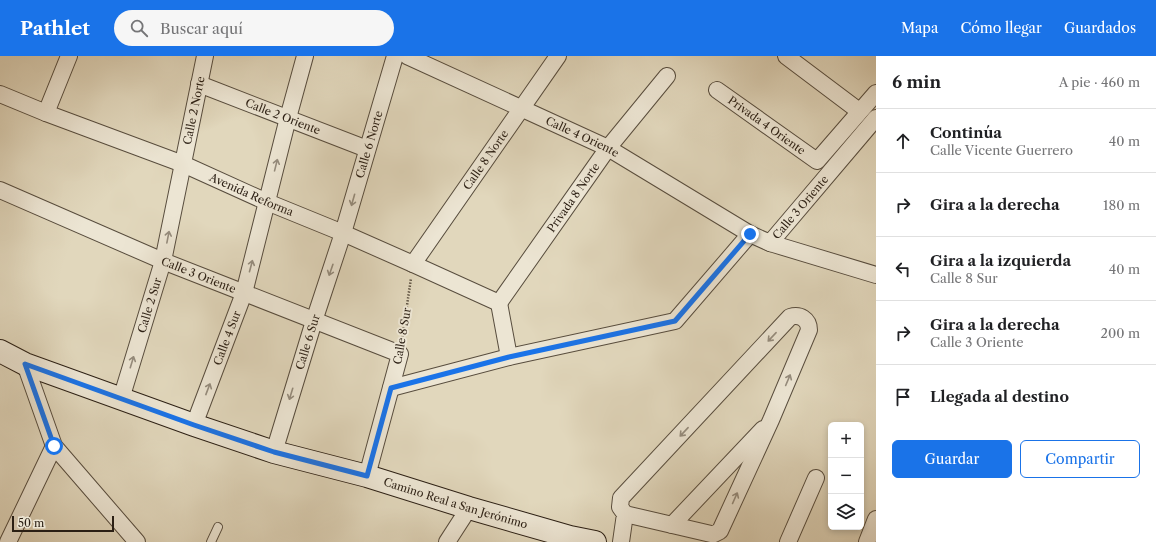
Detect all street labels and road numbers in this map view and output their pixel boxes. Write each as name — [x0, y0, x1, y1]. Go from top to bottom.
street label: Calle 2 Norte — [180, 75, 208, 146]
street label: Privada 4 Oriente — [725, 93, 808, 158]
street label: Calle 2 Oriente — [243, 96, 323, 137]
street label: Calle 6 Norte — [353, 109, 386, 180]
street label: Calle 4 Oriente — [543, 113, 622, 160]
street label: Calle 8 Norte — [460, 127, 511, 192]
street label: Privada 8 Norte — [544, 160, 602, 235]
street label: Avenida Reforma — [206, 170, 296, 219]
street label: Calle 3 Oriente — [769, 172, 831, 242]
street label: Calle 3 Oriente — [159, 254, 238, 296]
street label: Calle 2 Sur — [135, 275, 165, 335]
street label: Calle 8 Sur — [390, 306, 414, 365]
street label: Calle 4 Sur — [210, 308, 244, 367]
street label: Calle 6 Sur — [293, 312, 323, 371]
street label: Camino Real a San Jerónimo — [382, 475, 530, 532]

